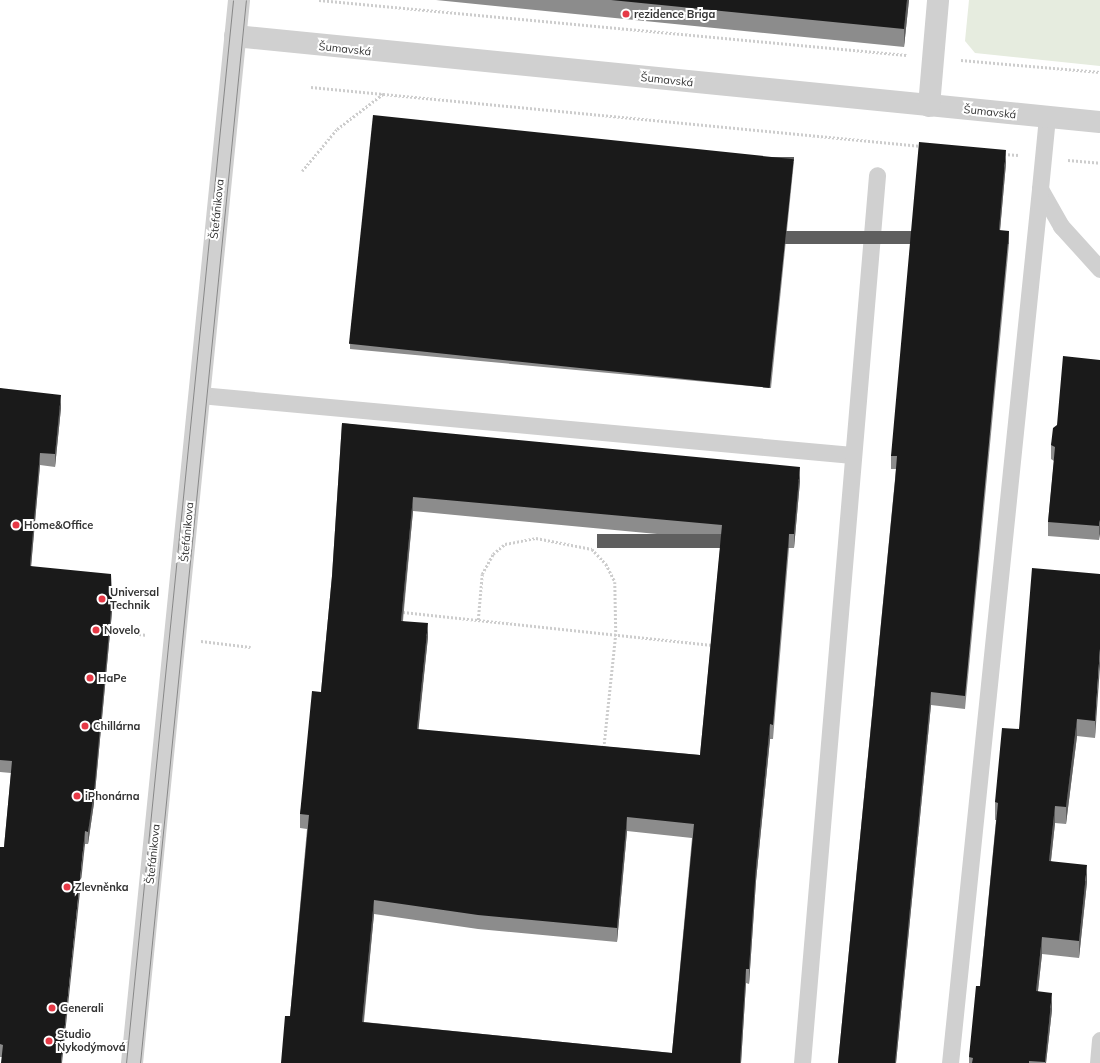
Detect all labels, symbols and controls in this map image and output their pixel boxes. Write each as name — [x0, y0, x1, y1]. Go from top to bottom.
place label: rezidence Briga — [634, 7, 715, 21]
marker: rezidence Briga — [621, 9, 631, 19]
street label: Šumavská — [318, 40, 372, 58]
street label: Šumavská — [640, 71, 694, 89]
street label: Šumavská — [963, 103, 1017, 121]
street label: Štefánikova — [207, 178, 227, 240]
street label: Štefánikova — [178, 502, 196, 562]
place label: Home&Office — [24, 518, 93, 532]
marker: Home&Office — [11, 520, 21, 530]
place label: Universal Technik — [110, 586, 159, 612]
marker: Universal Technik — [97, 594, 107, 604]
place label: Novelo — [104, 623, 140, 637]
marker: Novelo — [91, 625, 101, 635]
place label: HaPe — [98, 671, 126, 685]
marker: HaPe — [85, 673, 95, 683]
place label: Chillárna — [93, 719, 140, 733]
marker: Chillárna — [80, 721, 90, 731]
place label: iPhonárna — [85, 789, 140, 803]
marker: iPhonárna — [72, 791, 82, 801]
street label: Štefánikova — [143, 823, 163, 885]
place label: Zlevněnka — [75, 880, 129, 894]
marker: Zlevněnka — [62, 882, 72, 892]
place label: Generali — [60, 1001, 104, 1015]
marker: Generali — [47, 1003, 57, 1013]
place label: Studio Nykodýmová — [57, 1028, 126, 1054]
marker: Studio Nykodýmová — [44, 1036, 54, 1046]

